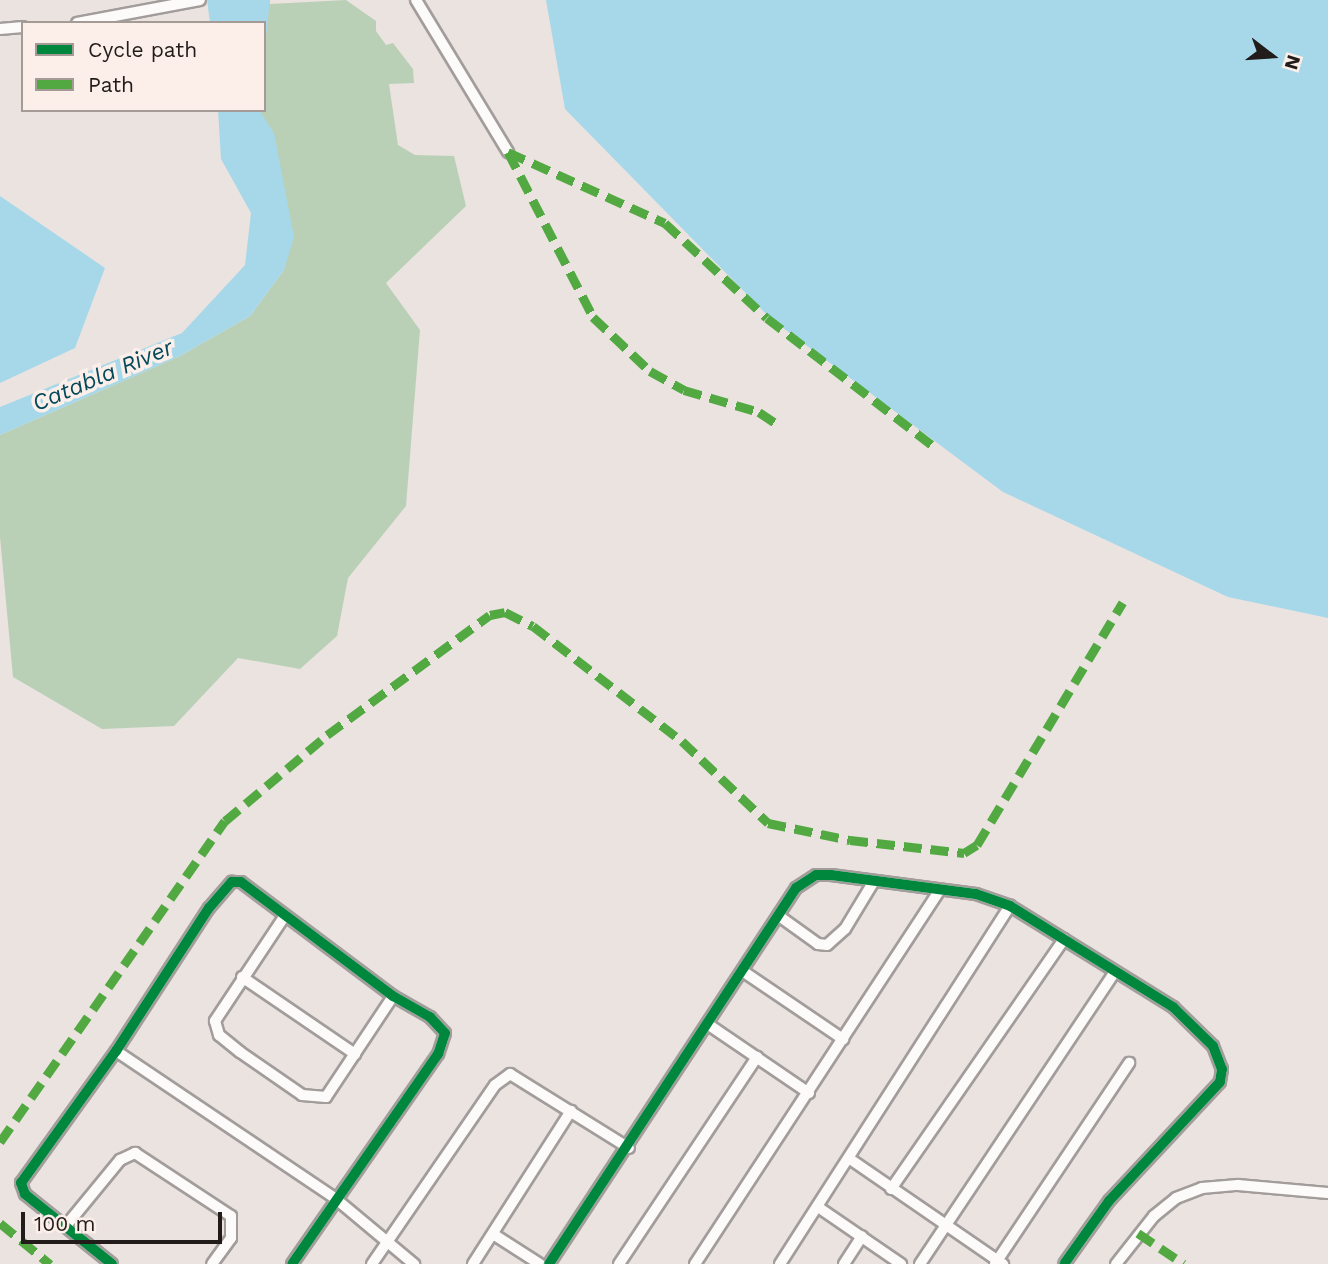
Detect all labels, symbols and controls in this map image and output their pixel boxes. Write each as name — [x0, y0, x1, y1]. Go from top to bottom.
legend — [21, 21, 266, 112]
north arrow — [1237, 21, 1307, 91]
text: Cycle path — [88, 37, 197, 62]
text: N — [1280, 52, 1306, 72]
text: Path — [88, 72, 134, 97]
water label: Catabla River — [29, 334, 177, 418]
scale bar — [24, 1198, 226, 1242]
text: 100 m — [34, 1211, 96, 1236]

